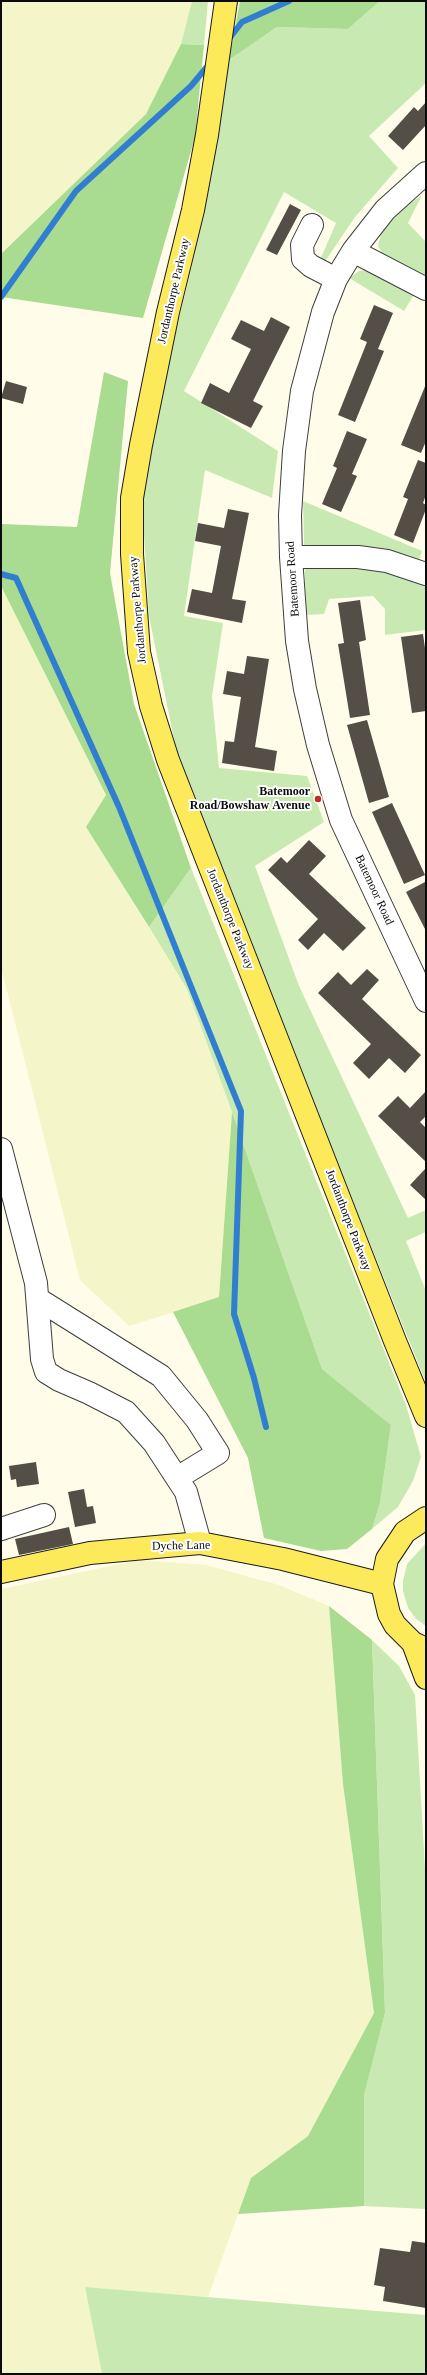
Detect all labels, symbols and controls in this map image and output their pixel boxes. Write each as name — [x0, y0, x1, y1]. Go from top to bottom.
street label: Jordanthorpe Parkway — [155, 237, 193, 345]
street label: Batemoor Road — [283, 541, 303, 617]
street label: Jordanthorpe Parkway — [126, 556, 150, 664]
place label: Batemoor Road/Bowshaw Avenue — [190, 785, 310, 813]
marker: Batemoor Road/Bowshaw Avenue — [313, 794, 323, 804]
street label: Batemoor Road — [351, 853, 397, 927]
street label: Jordanthorpe Parkway — [203, 866, 257, 972]
street label: Jordanthorpe Parkway — [322, 1167, 374, 1273]
street label: Dyche Lane — [152, 1538, 210, 1554]

